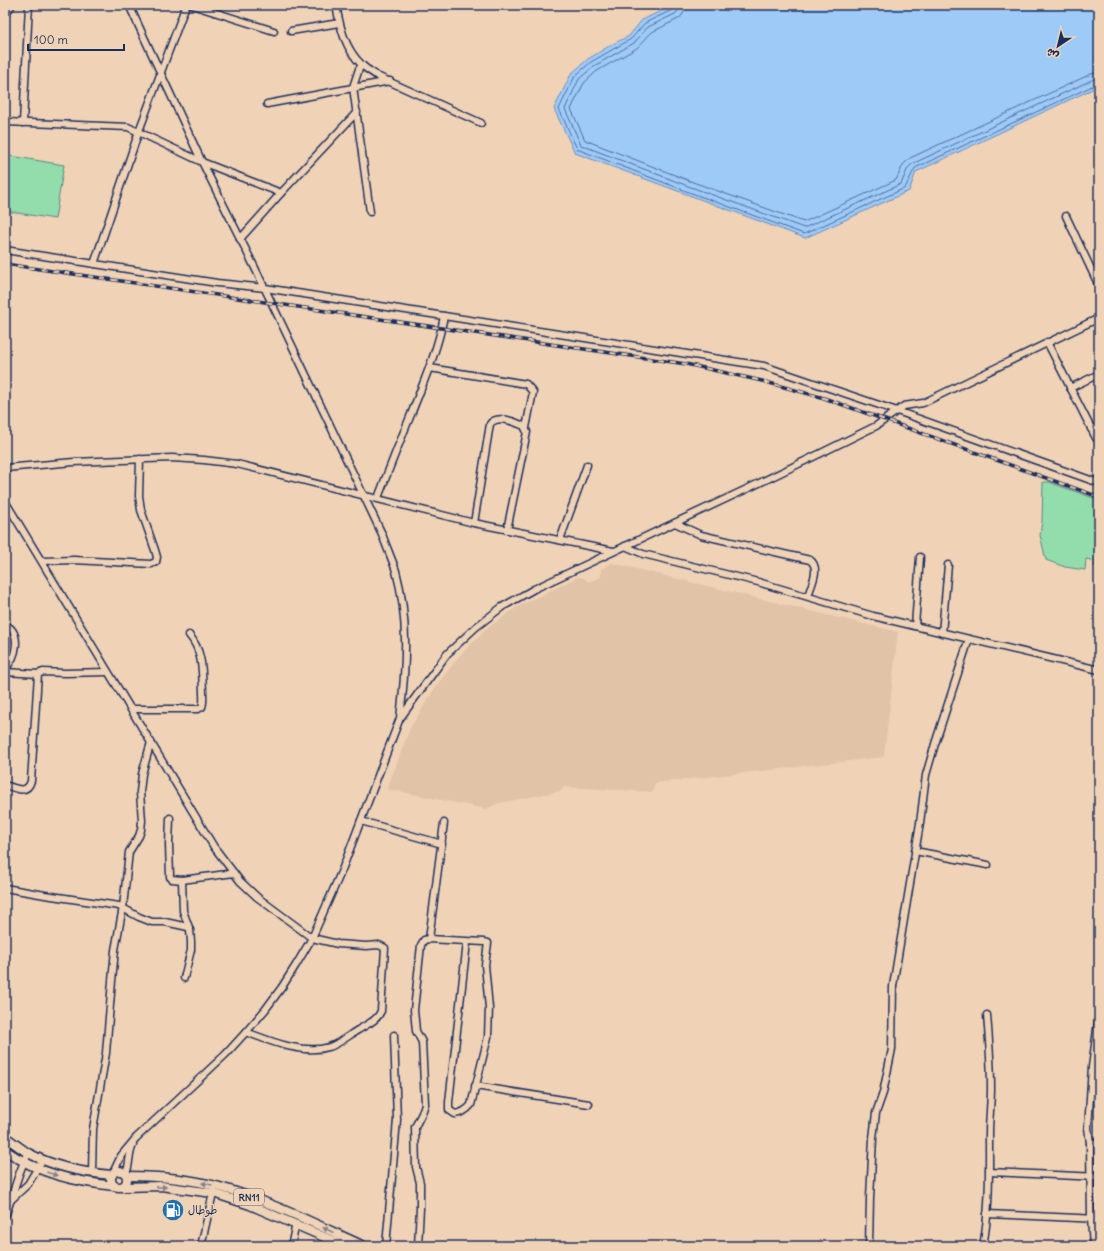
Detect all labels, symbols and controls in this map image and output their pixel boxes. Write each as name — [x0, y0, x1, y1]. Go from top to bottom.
scale bar — [28, 26, 124, 52]
north arrow — [1038, 26, 1078, 66]
text: 100 m — [34, 32, 68, 47]
text: ش — [1043, 45, 1061, 63]
one-way arrow — [46, 1171, 58, 1177]
one-way arrow — [201, 1181, 213, 1187]
one-way arrow — [155, 1184, 168, 1190]
road number: RN11 — [234, 1189, 264, 1205]
fuel station icon: طوطال — [160, 1197, 186, 1223]
place label: طوطال — [188, 1203, 217, 1217]
one-way arrow — [322, 1227, 334, 1233]

